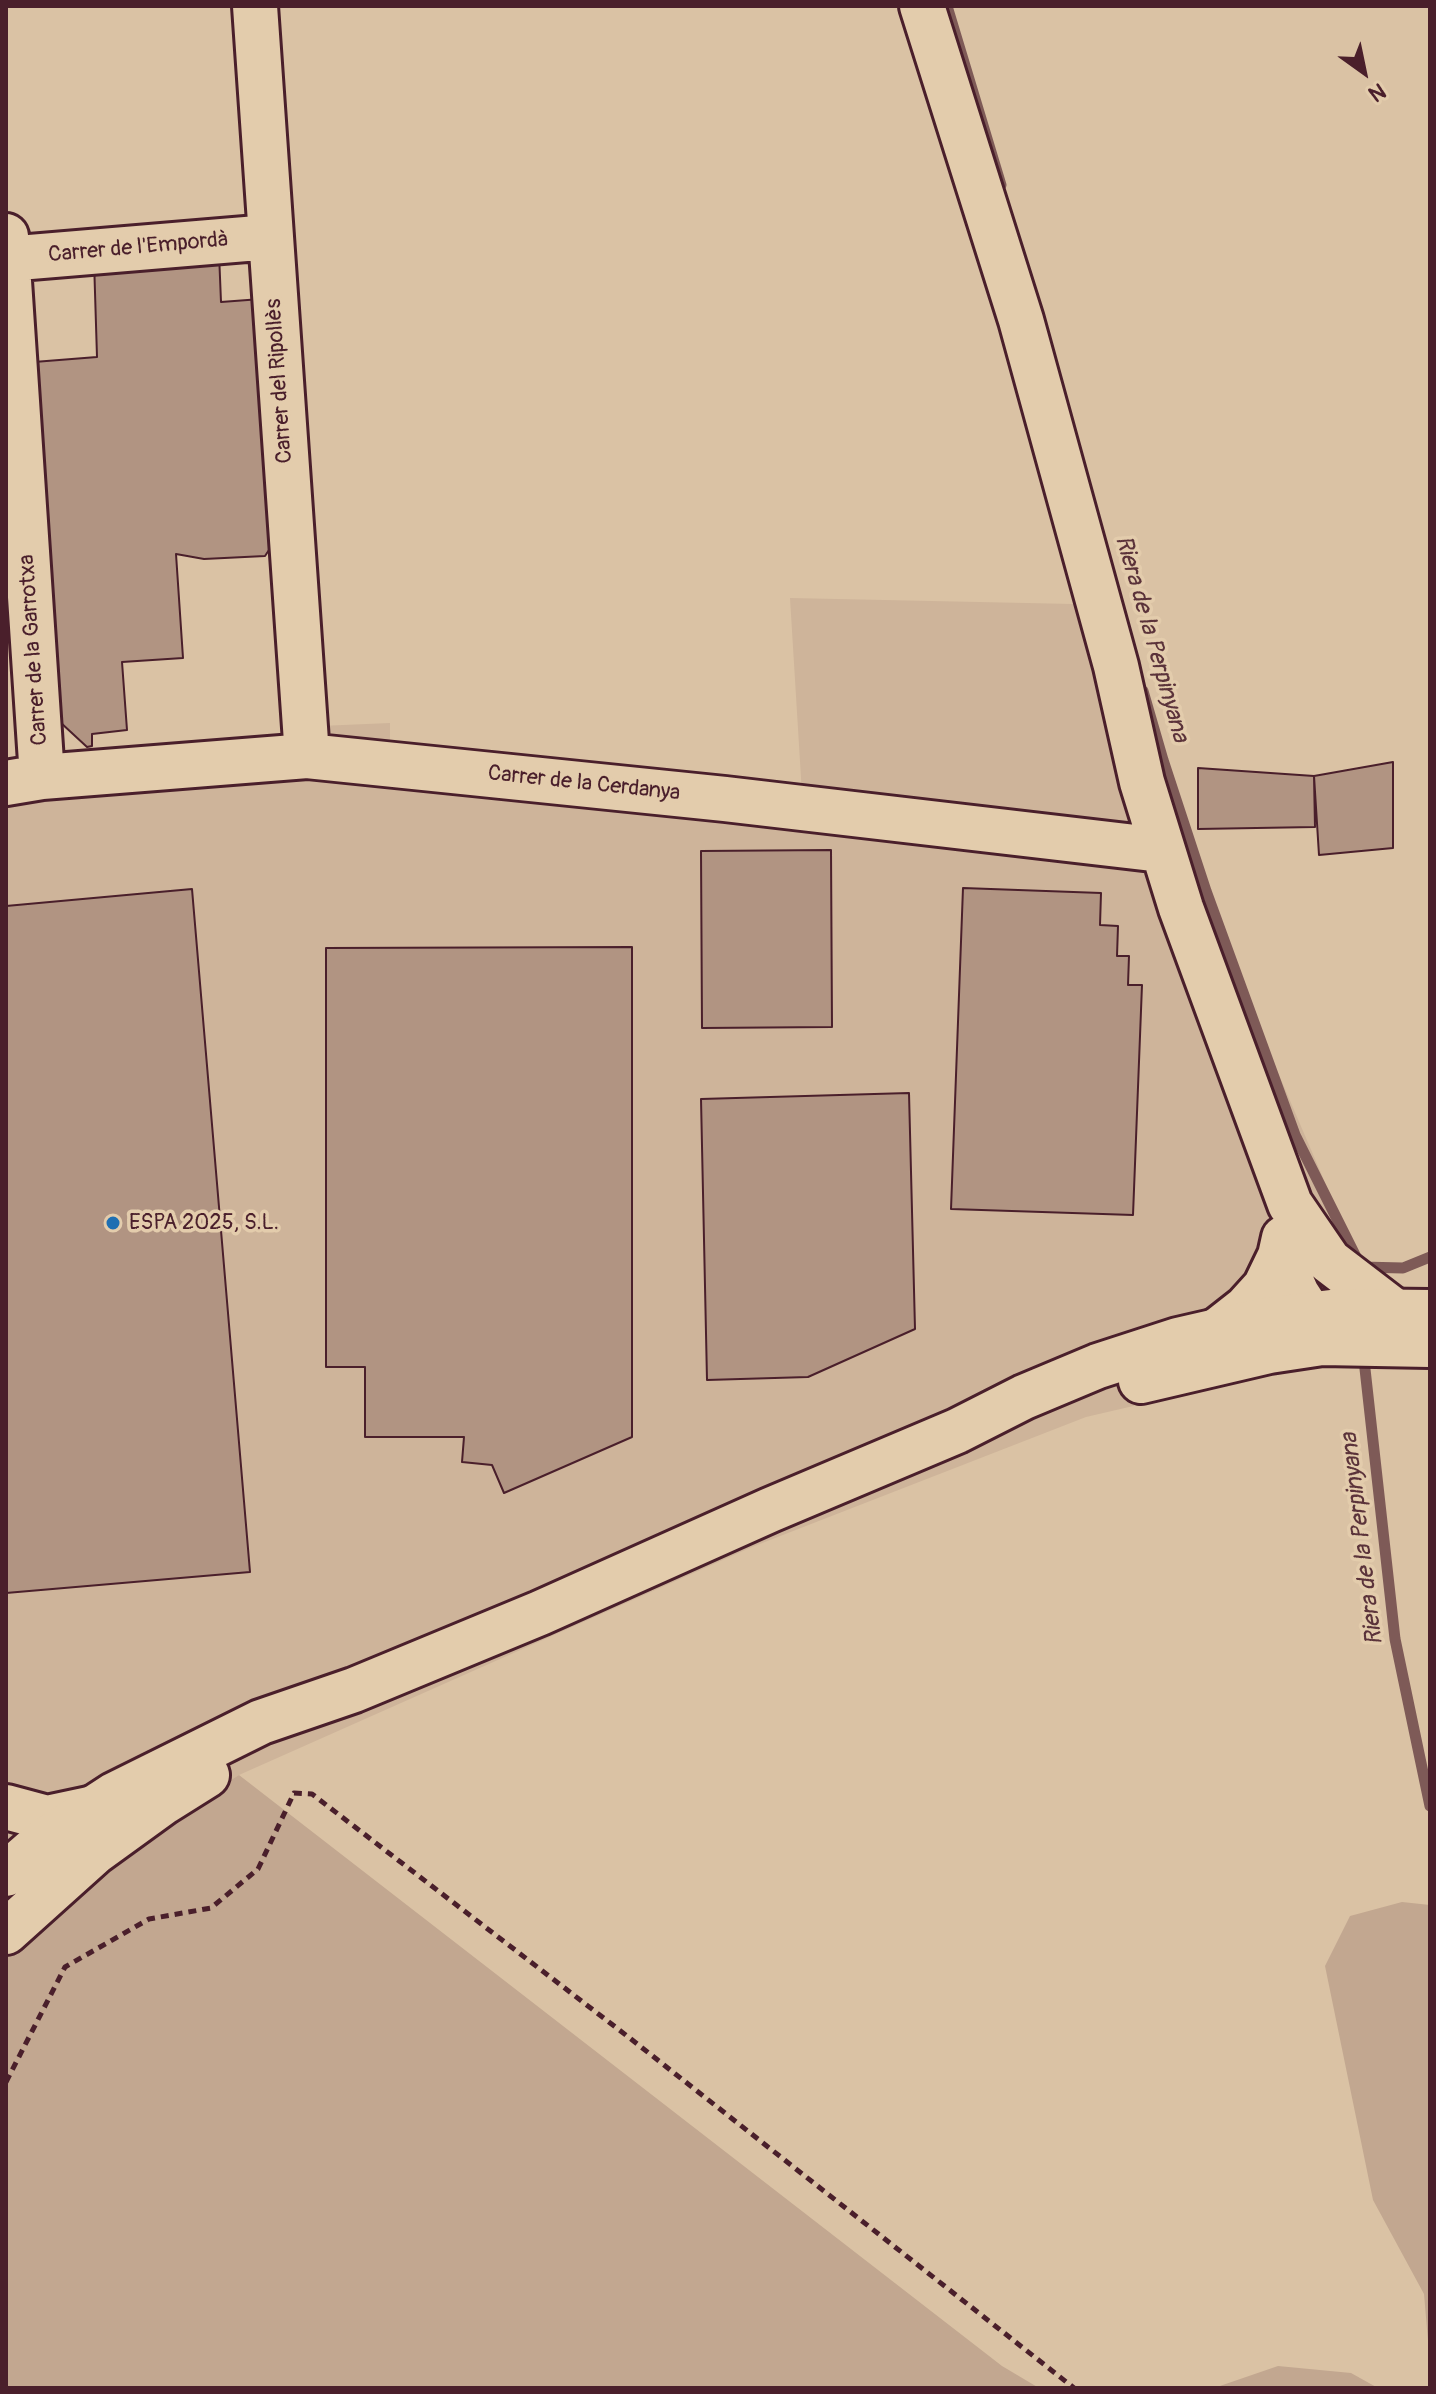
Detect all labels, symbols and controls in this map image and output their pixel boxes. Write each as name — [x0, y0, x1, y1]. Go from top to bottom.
north arrow — [1324, 32, 1404, 112]
text: N — [1363, 76, 1391, 108]
street label: Carrer de l'Empordà — [47, 227, 229, 269]
street label: Carrer del Ripollès — [261, 298, 299, 464]
water label: Riera de la Perpinyana — [1108, 532, 1194, 746]
street label: Carrer de la Garrotxa — [14, 554, 54, 746]
street label: Carrer de la Cerdanya — [487, 761, 681, 807]
place label: ESPA 2025, S.L. — [129, 1210, 279, 1236]
marker: ESPA 2025, S.L. — [104, 1214, 122, 1232]
water label: Riera de la Perpinyana — [1336, 1431, 1390, 1647]

